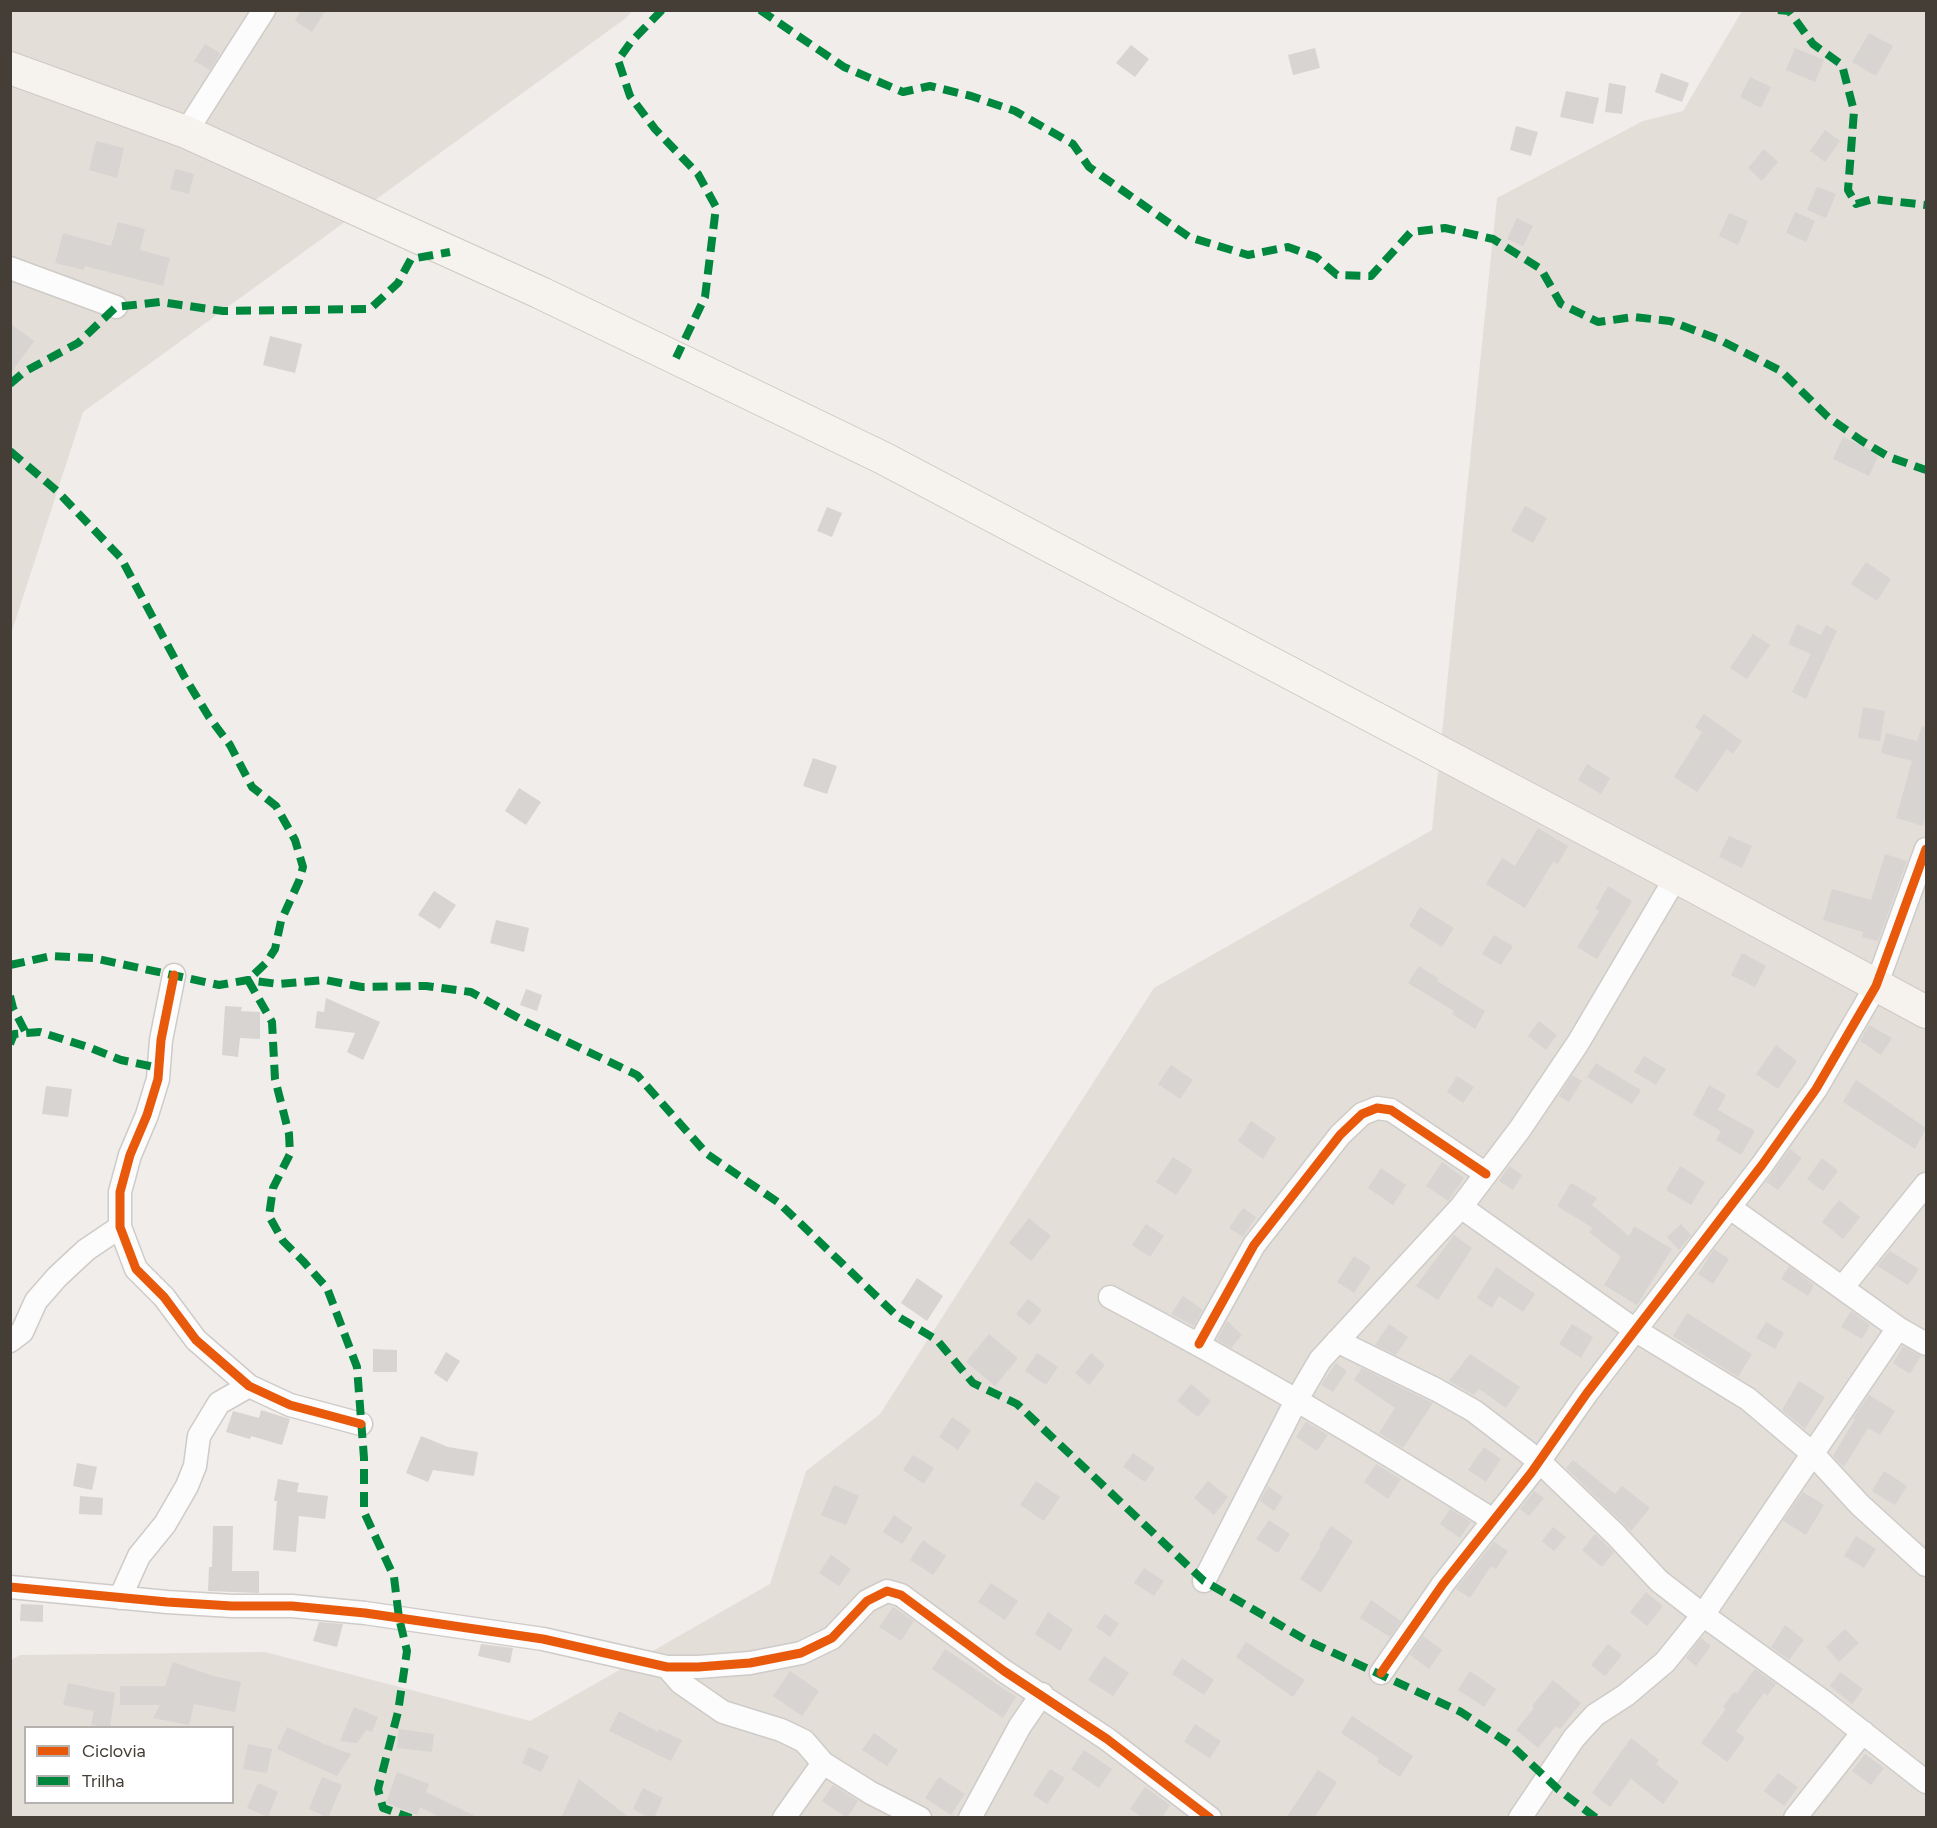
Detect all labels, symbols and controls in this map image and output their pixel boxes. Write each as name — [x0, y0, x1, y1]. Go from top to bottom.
legend — [24, 1726, 234, 1804]
text: Ciclovia — [82, 1740, 146, 1762]
text: Trilha — [82, 1770, 125, 1792]

